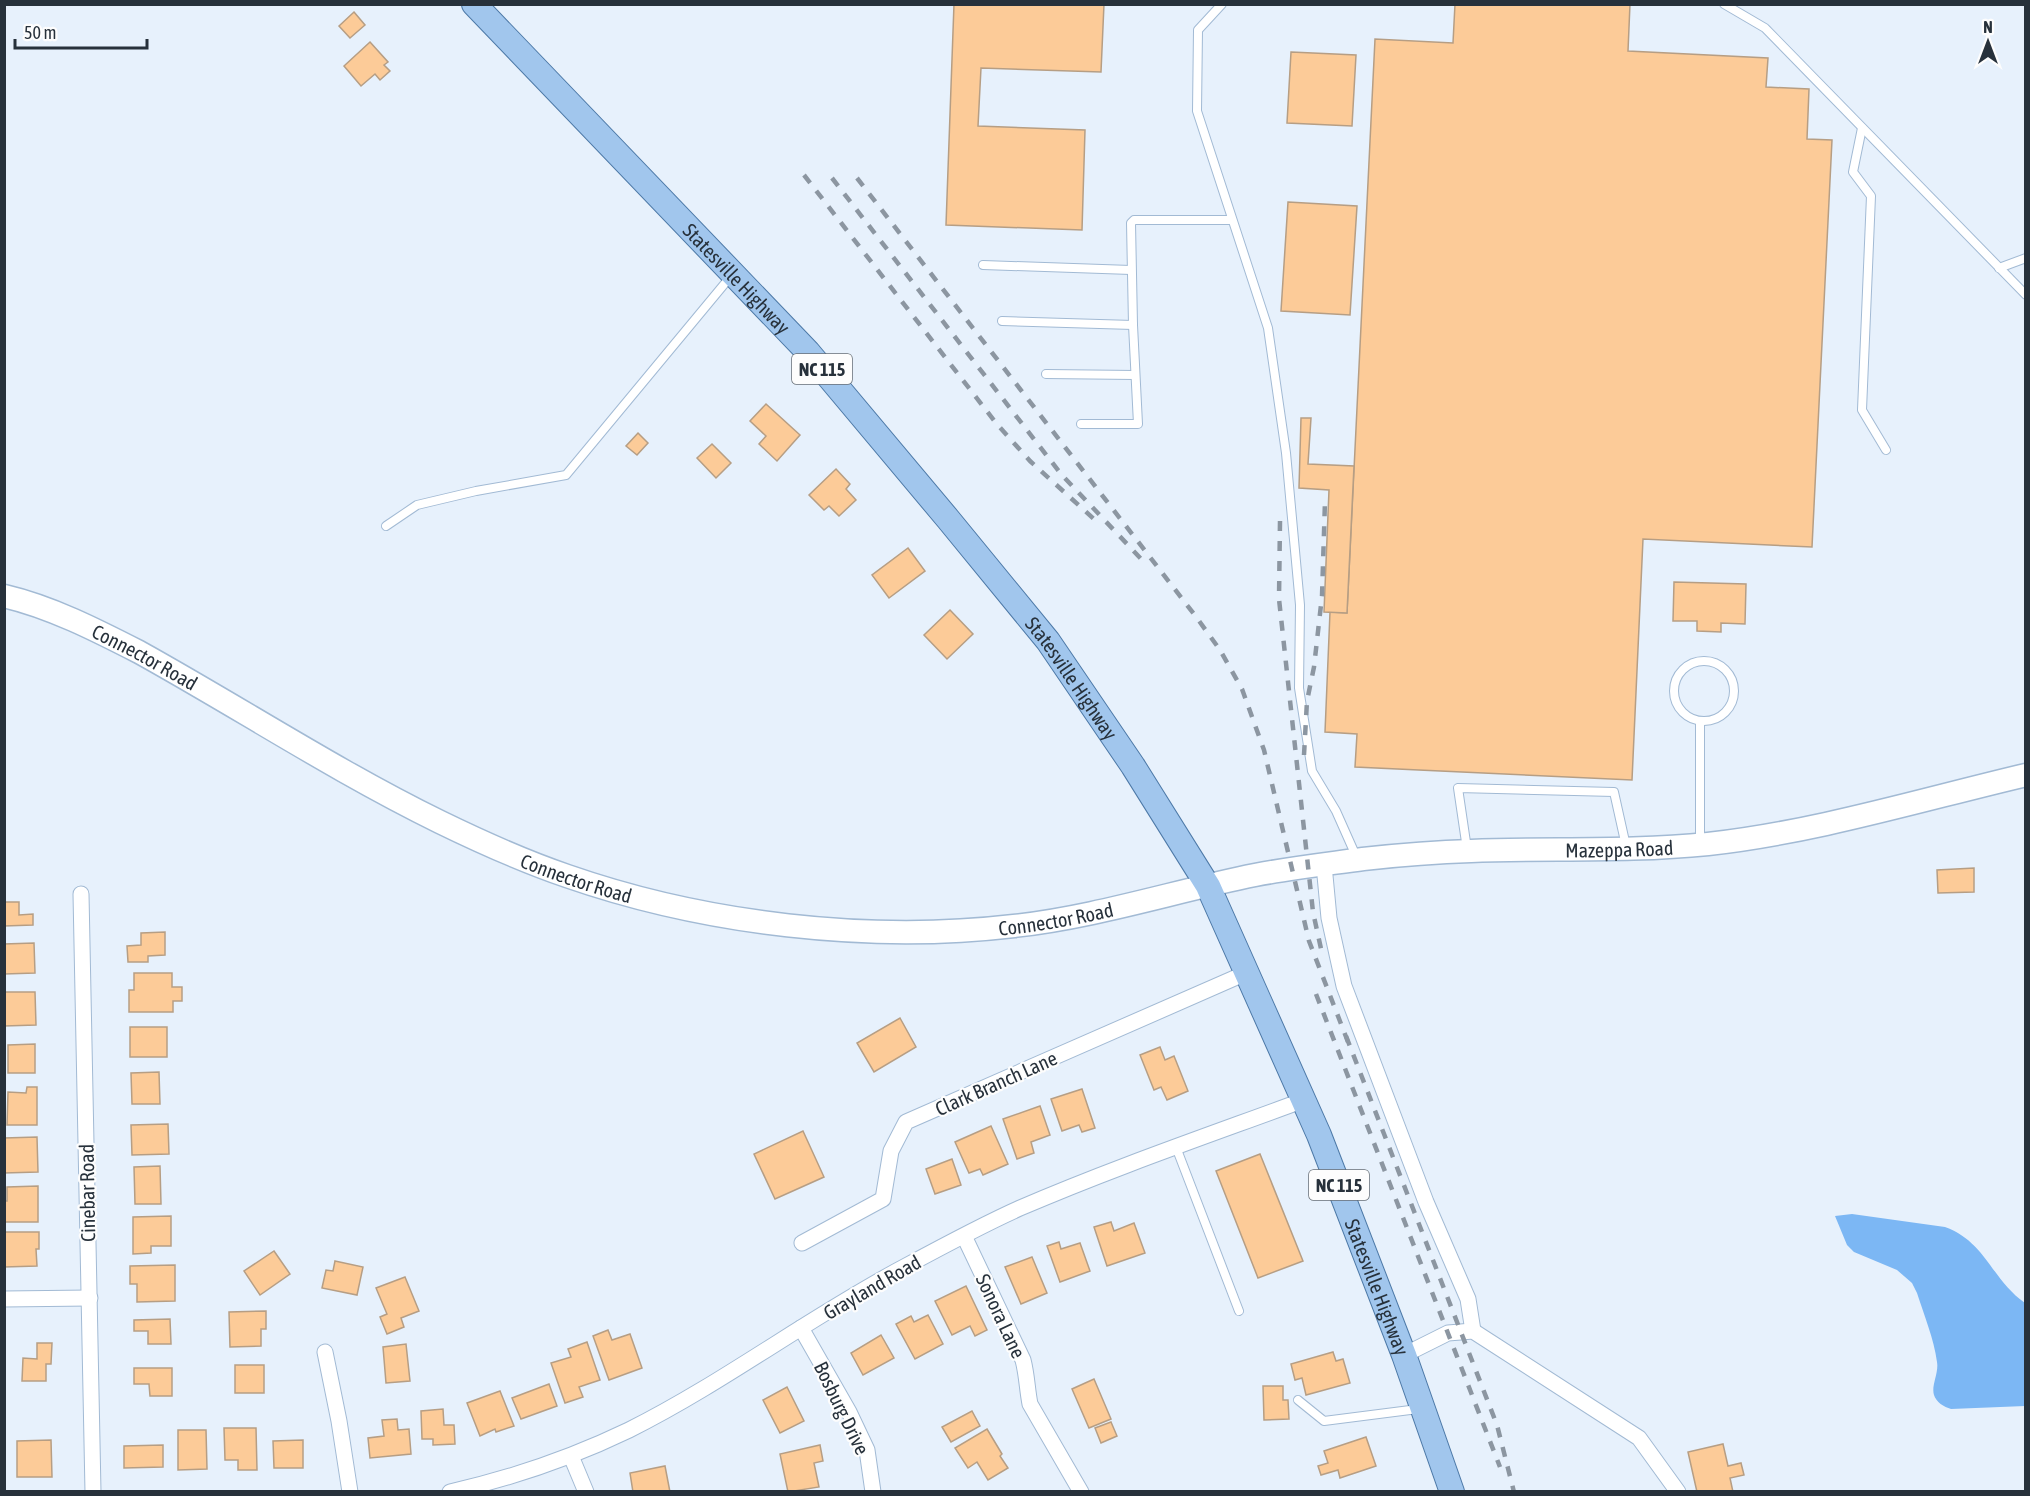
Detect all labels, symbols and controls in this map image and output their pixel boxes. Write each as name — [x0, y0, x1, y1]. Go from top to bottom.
scale bar — [15, 12, 147, 50]
north arrow — [1958, 12, 2018, 72]
text: N — [1983, 18, 1993, 36]
text: 50 m — [24, 22, 56, 43]
street label: Statesville Highway — [679, 218, 795, 338]
road number: NC 115 — [792, 354, 852, 384]
street label: Statesville Highway — [1021, 612, 1123, 743]
street label: Connector Road — [89, 619, 202, 694]
street label: Mazeppa Road — [1565, 835, 1674, 861]
street label: Connector Road — [517, 848, 635, 907]
street label: Connector Road — [997, 897, 1115, 939]
street label: Clark Branch Lane — [932, 1046, 1060, 1120]
street label: Cinebar Road — [75, 1144, 99, 1242]
road number: NC 115 — [1309, 1170, 1369, 1200]
street label: Statesville Highway — [1341, 1215, 1414, 1358]
street label: Grayland Road — [819, 1250, 925, 1324]
street label: Sonora Lane — [972, 1270, 1030, 1362]
street label: Bosburg Drive — [810, 1358, 874, 1458]

